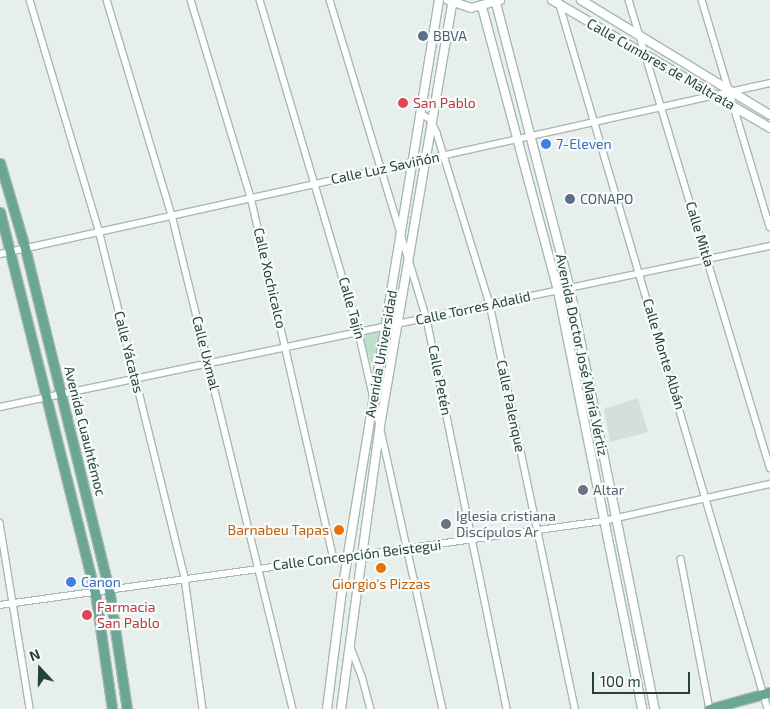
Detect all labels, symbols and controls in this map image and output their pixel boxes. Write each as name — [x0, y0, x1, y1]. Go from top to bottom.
street label: Calle Cumbres de Maltrata — [584, 15, 738, 113]
place label: BBVA — [433, 28, 467, 44]
marker: BBVA — [417, 30, 429, 42]
place label: San Pablo — [413, 95, 476, 111]
marker: San Pablo — [397, 97, 409, 109]
place label: 7-Eleven — [556, 136, 612, 152]
marker: 7-Eleven — [540, 138, 552, 150]
street label: Calle Luz Saviñón — [329, 148, 441, 188]
place label: CONAPO — [580, 191, 633, 207]
marker: CONAPO — [564, 193, 576, 205]
street label: Calle Mitla — [682, 199, 718, 269]
street label: Calle Xochicalco — [250, 226, 290, 330]
street label: Avenida Doctor José María Vértiz — [552, 252, 612, 458]
street label: Calle Tajín — [335, 275, 369, 341]
street label: Calle Torres Adalid — [414, 288, 532, 328]
street label: Avenida Universidad — [361, 289, 401, 419]
street label: Calle Monte Albán — [639, 296, 689, 412]
street label: Calle Yácatas — [111, 309, 147, 395]
street label: Calle Uxmal — [189, 314, 223, 392]
street label: Calle Petén — [425, 343, 455, 417]
street label: Calle Palenque — [493, 358, 529, 454]
street label: Avenida Cuauhtémoc — [61, 364, 109, 498]
place label: Altar — [593, 482, 624, 498]
marker: Altar — [577, 484, 589, 496]
place label: Iglesia cristiana Discípulos Ar — [456, 508, 556, 540]
marker: Iglesia cristiana Discípulos Ar — [440, 518, 452, 530]
place label: Barnabeu Tapas — [227, 522, 329, 538]
marker: Barnabeu Tapas — [333, 524, 345, 536]
street label: Calle Concepción Beistegui — [272, 536, 442, 574]
marker: Giorgio's Pizzas — [375, 562, 387, 574]
place label: Canon — [81, 574, 121, 590]
marker: Canon — [65, 576, 77, 588]
place label: Giorgio's Pizzas — [332, 576, 430, 592]
place label: Farmacia San Pablo — [97, 599, 160, 632]
marker: Farmacia San Pablo — [81, 609, 93, 621]
north arrow — [15, 644, 65, 694]
text: N — [27, 645, 42, 664]
scale bar — [595, 662, 692, 694]
text: 100 m — [600, 672, 641, 690]

